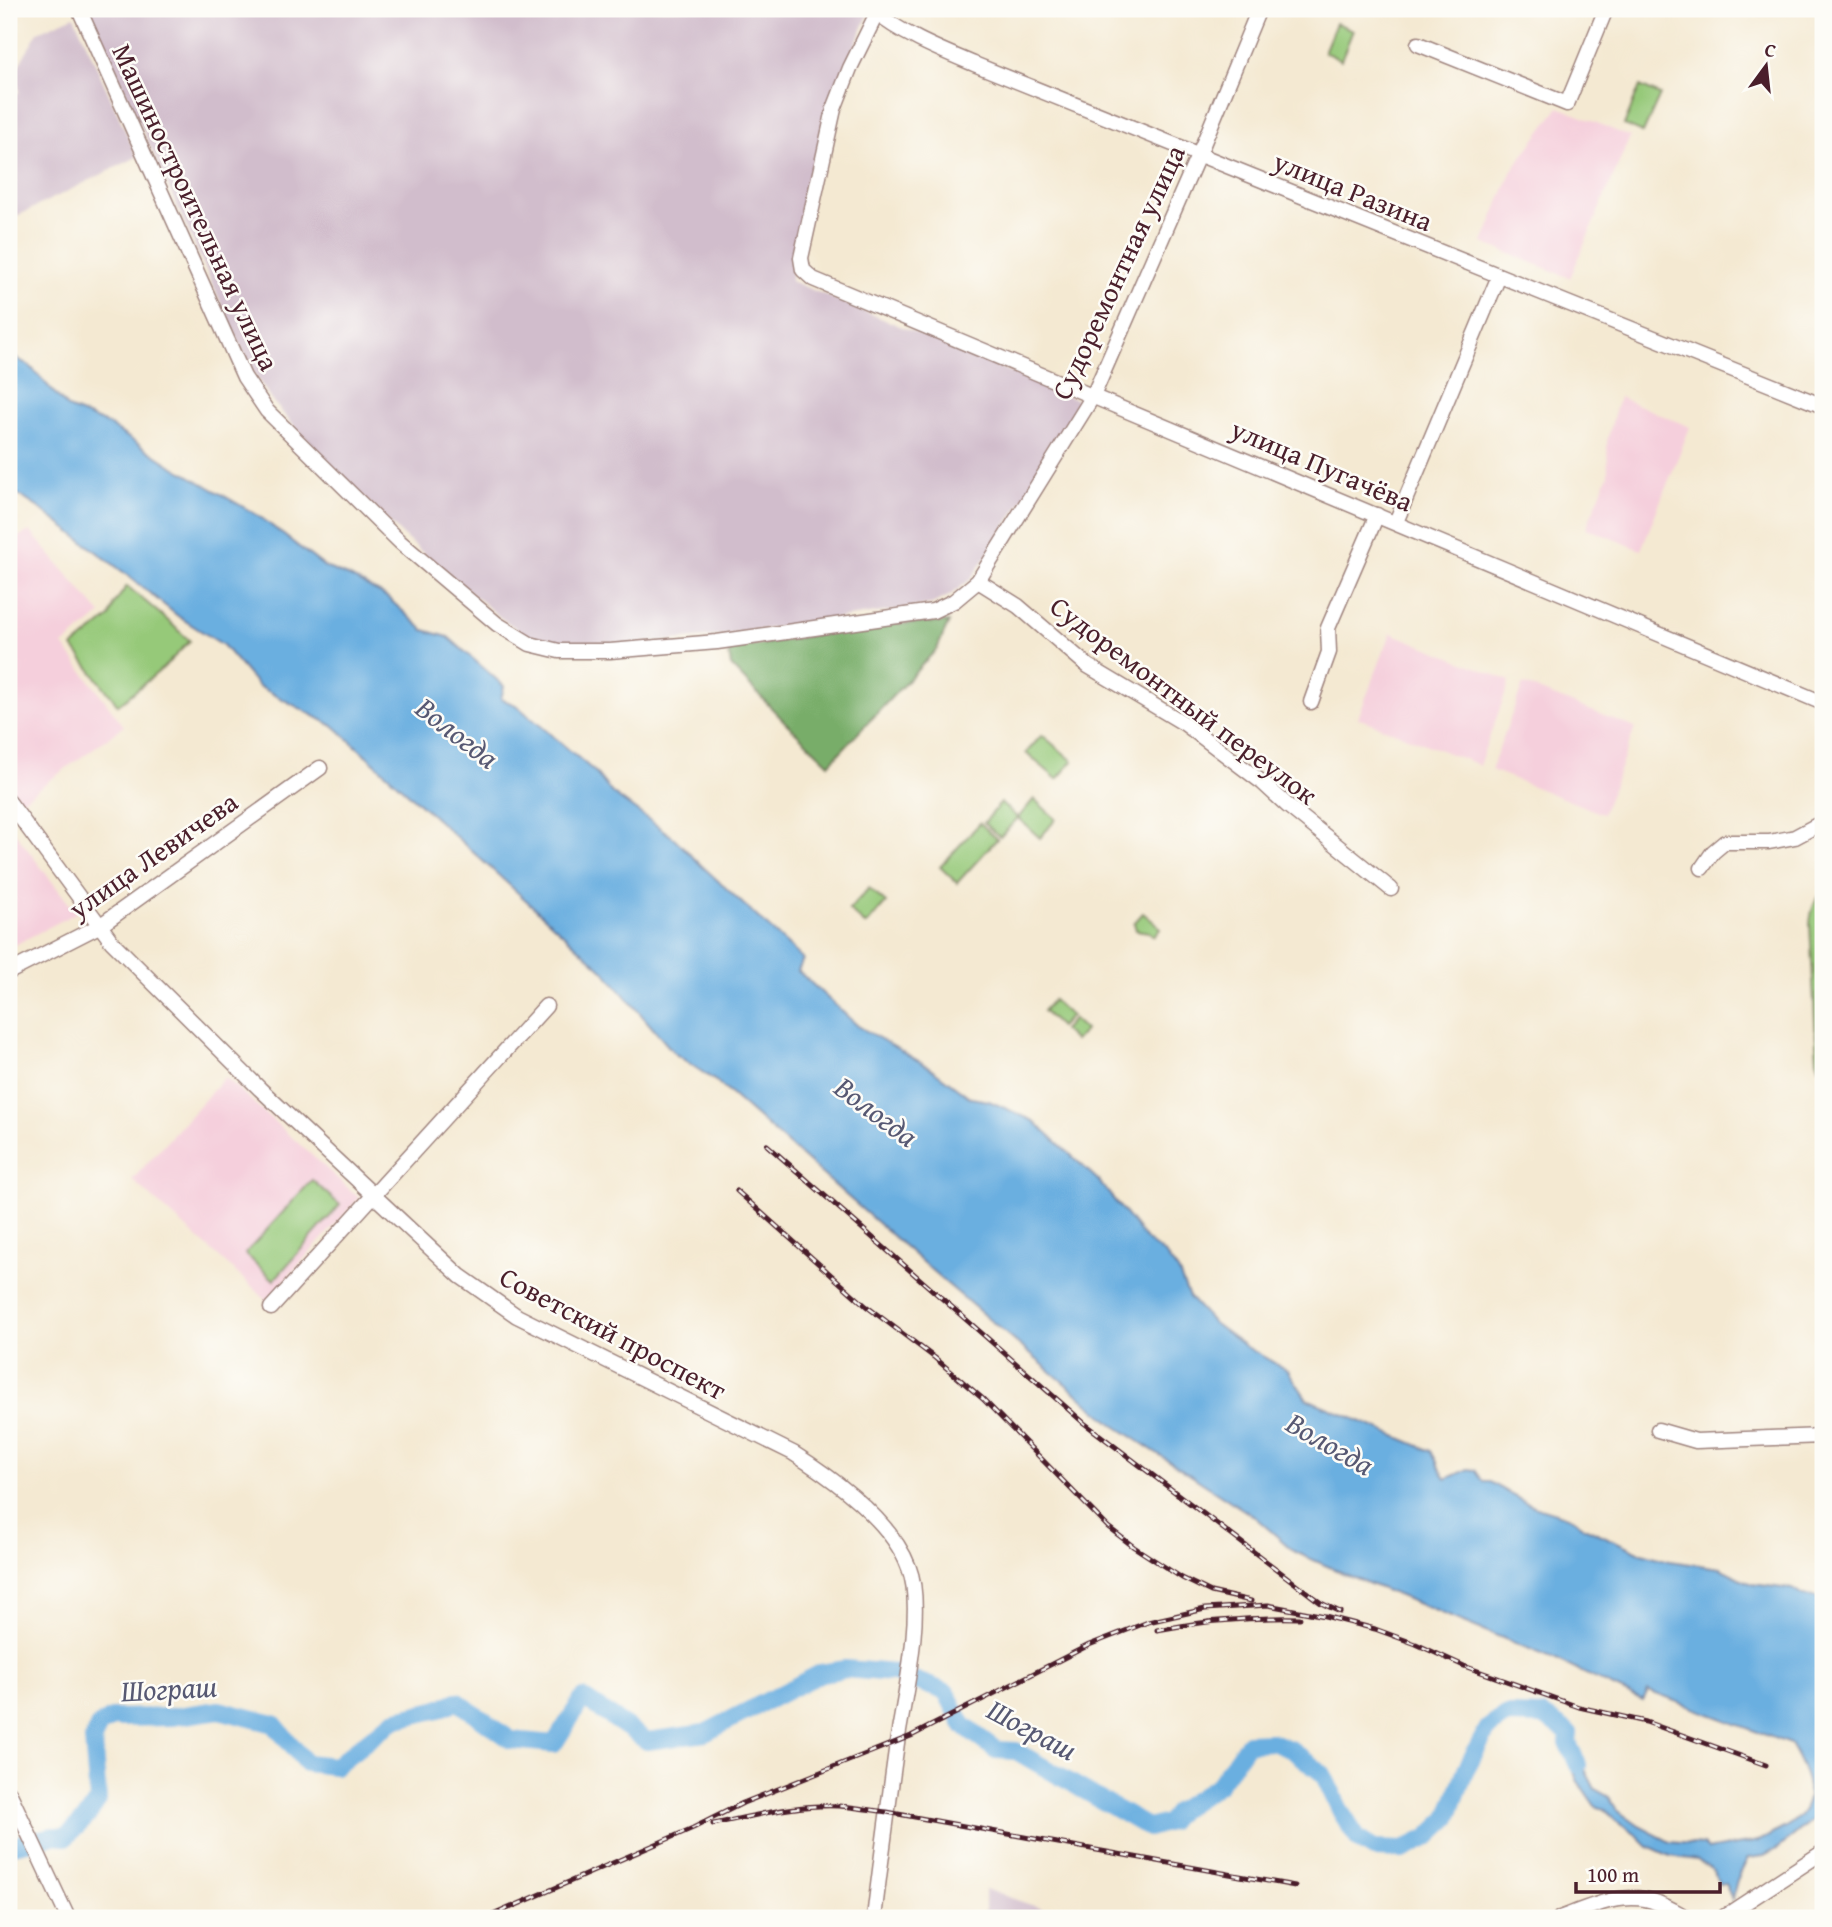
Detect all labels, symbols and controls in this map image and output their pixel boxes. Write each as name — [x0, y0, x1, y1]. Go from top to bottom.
north arrow — [1730, 32, 1800, 102]
text: С — [1762, 35, 1779, 65]
street label: Машиностроительная улица — [103, 37, 291, 378]
street label: Судоремонтная улица — [1040, 137, 1195, 406]
street label: улица Разина — [1266, 140, 1440, 241]
street label: улица Пугачёва — [1224, 407, 1420, 522]
street label: Судоремонтный переулок — [1042, 585, 1327, 814]
water label: Вологда — [406, 685, 509, 779]
street label: улица Левичева — [59, 781, 246, 929]
water label: Вологда — [825, 1065, 928, 1157]
street label: Советский проспект — [493, 1256, 734, 1410]
water label: Вологда — [1278, 1400, 1383, 1486]
water label: Шограш — [120, 1663, 219, 1713]
water label: Шограш — [979, 1687, 1086, 1771]
scale bar — [1576, 1850, 1720, 1894]
text: 100 m — [1587, 1859, 1639, 1890]

